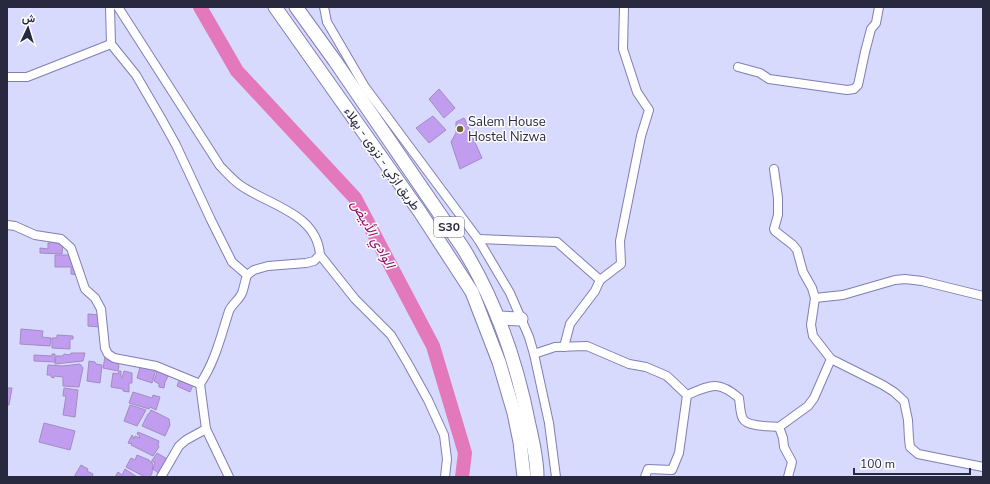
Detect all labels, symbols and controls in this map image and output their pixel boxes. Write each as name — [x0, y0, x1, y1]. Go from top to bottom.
north arrow — [8, 8, 48, 48]
text: ش — [22, 11, 36, 26]
street label: طريق ازكي - نزوى - بهلاء — [339, 104, 425, 215]
place label: Salem House Hostel Nizwa — [468, 113, 546, 146]
marker: Salem House Hostel Nizwa — [455, 124, 465, 134]
water label: الوادي الأبيض — [345, 197, 400, 274]
road number: S30 — [434, 217, 464, 237]
scale bar — [854, 450, 970, 476]
text: 100 m — [860, 456, 895, 472]

